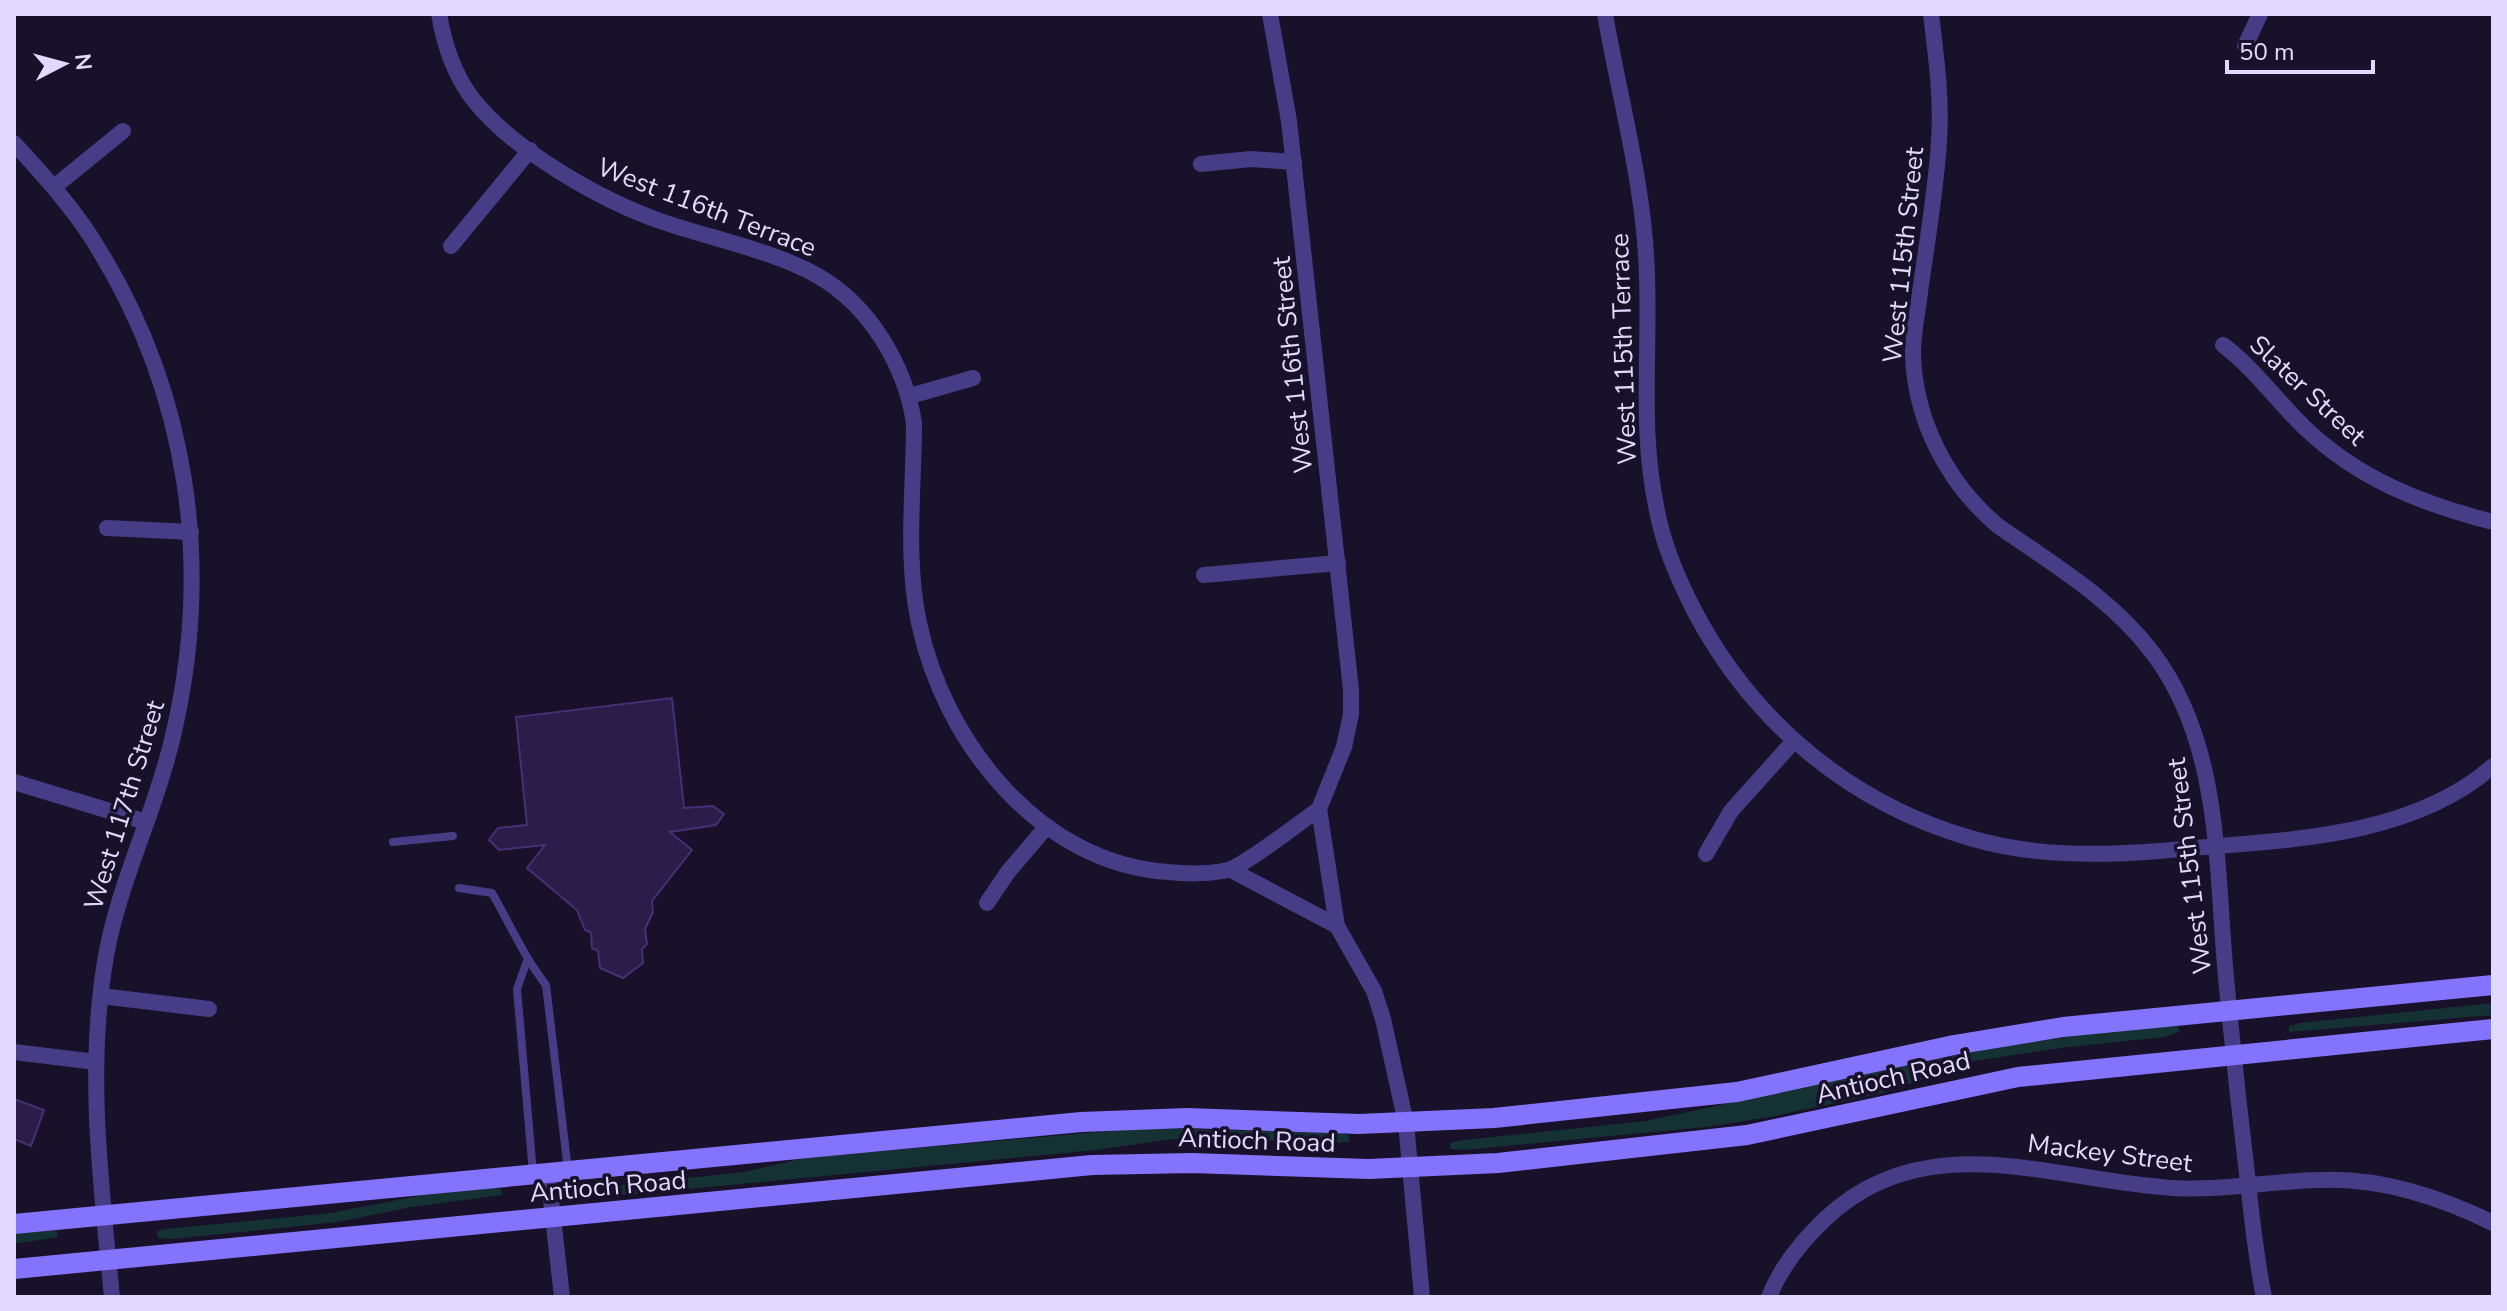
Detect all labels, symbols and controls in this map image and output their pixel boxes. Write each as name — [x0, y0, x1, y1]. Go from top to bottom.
north arrow — [24, 24, 104, 104]
scale bar — [2227, 24, 2373, 74]
text: 50 m — [2239, 36, 2295, 68]
text: N — [67, 52, 99, 72]
street label: West 115th Street — [1875, 144, 1932, 365]
street label: West 116th Terrace — [592, 150, 821, 265]
street label: West 115th Terrace — [1602, 233, 1645, 465]
street label: West 116th Street — [1264, 254, 1321, 475]
street label: Slater Street — [2242, 327, 2374, 454]
street label: West 117th Street — [76, 695, 173, 914]
street label: West 115th Street — [2159, 755, 2220, 976]
street label: Antioch Road — [1813, 1043, 1974, 1112]
street label: Antioch Road — [1178, 1120, 1336, 1161]
street label: Mackey Street — [2026, 1126, 2195, 1181]
street label: Antioch Road — [528, 1162, 688, 1211]

